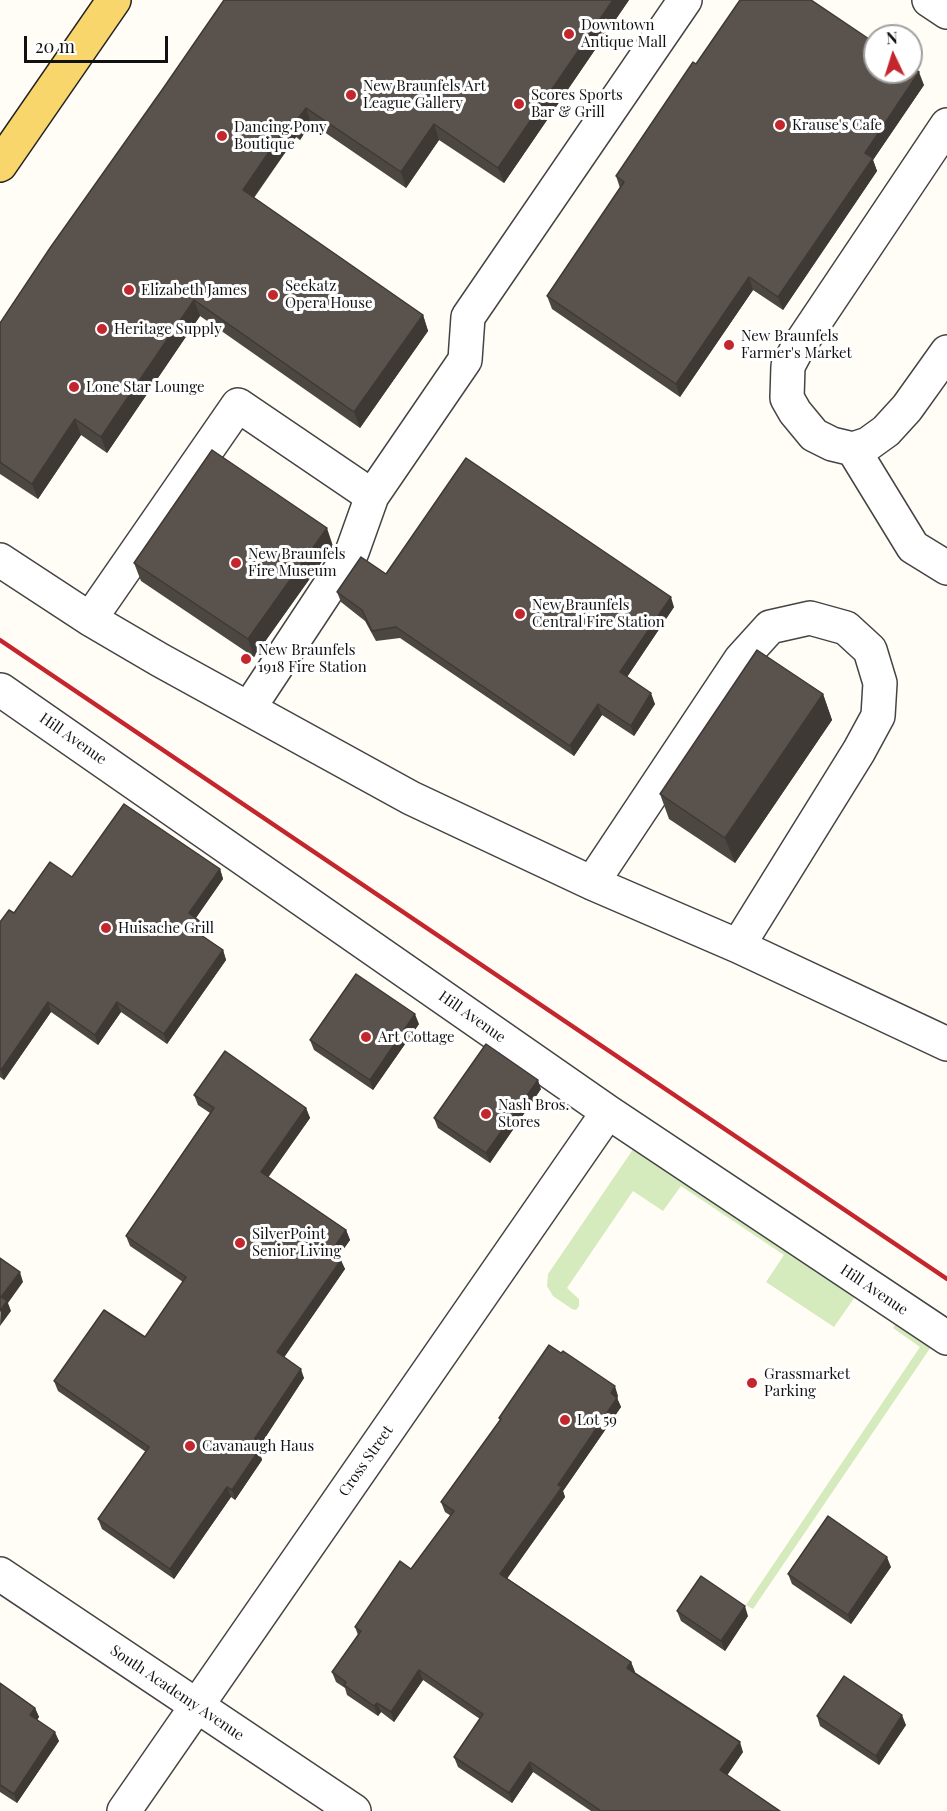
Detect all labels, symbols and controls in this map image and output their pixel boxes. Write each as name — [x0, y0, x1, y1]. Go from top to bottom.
place label: Downtown Antique Mall — [581, 16, 667, 51]
scale bar — [27, 24, 171, 62]
north arrow — [863, 24, 923, 84]
marker: Downtown Antique Mall — [562, 27, 576, 41]
text: N — [885, 27, 898, 48]
text: 20 m — [35, 34, 75, 58]
place label: New Braunfels Art League Gallery — [363, 77, 486, 112]
place label: Scores Sports Bar & Grill — [531, 86, 623, 121]
marker: New Braunfels Art League Gallery — [344, 88, 358, 102]
marker: Scores Sports Bar & Grill — [512, 97, 526, 111]
place label: Krause's Cafe — [792, 116, 882, 134]
place label: Dancing Pony Boutique — [234, 118, 327, 153]
marker: Krause's Cafe — [773, 118, 787, 132]
marker: Dancing Pony Boutique — [215, 129, 229, 143]
place label: Seekatz Opera House — [285, 277, 373, 312]
place label: Elizabeth James — [141, 281, 247, 299]
marker: Elizabeth James — [122, 283, 136, 297]
marker: Seekatz Opera House — [266, 288, 280, 302]
place label: Heritage Supply — [114, 320, 222, 338]
marker: Heritage Supply — [95, 322, 109, 336]
place label: New Braunfels Farmer's Market — [741, 327, 852, 362]
marker: New Braunfels Farmer's Market — [722, 338, 736, 352]
place label: Lone Star Lounge — [86, 378, 205, 396]
marker: Lone Star Lounge — [67, 380, 81, 394]
place label: New Braunfels Fire Museum — [248, 545, 346, 580]
marker: New Braunfels Fire Museum — [229, 556, 243, 570]
place label: New Braunfels Central Fire Station — [532, 596, 665, 631]
marker: New Braunfels Central Fire Station — [513, 607, 527, 621]
place label: New Braunfels 1918 Fire Station — [258, 641, 367, 676]
marker: New Braunfels 1918 Fire Station — [239, 652, 253, 666]
street label: Hill Avenue — [36, 709, 110, 769]
place label: Huisache Grill — [118, 919, 214, 937]
marker: Huisache Grill — [99, 921, 113, 935]
street label: Hill Avenue — [435, 987, 509, 1047]
place label: Art Cottage — [378, 1028, 455, 1046]
marker: Art Cottage — [359, 1030, 373, 1044]
place label: Nash Bros. Stores — [498, 1096, 569, 1131]
marker: Nash Bros. Stores — [479, 1107, 493, 1121]
place label: SilverPoint Senior Living — [252, 1225, 341, 1260]
marker: SilverPoint Senior Living — [233, 1236, 247, 1250]
street label: Hill Avenue — [837, 1261, 911, 1319]
place label: Grassmarket Parking — [764, 1365, 850, 1400]
marker: Grassmarket Parking — [745, 1376, 759, 1390]
place label: Lot 59 — [577, 1411, 617, 1429]
marker: Lot 59 — [558, 1413, 572, 1427]
street label: Cross Street — [335, 1422, 397, 1500]
place label: Cavanaugh Haus — [202, 1437, 314, 1455]
marker: Cavanaugh Haus — [183, 1439, 197, 1453]
street label: South Academy Avenue — [107, 1642, 247, 1744]

